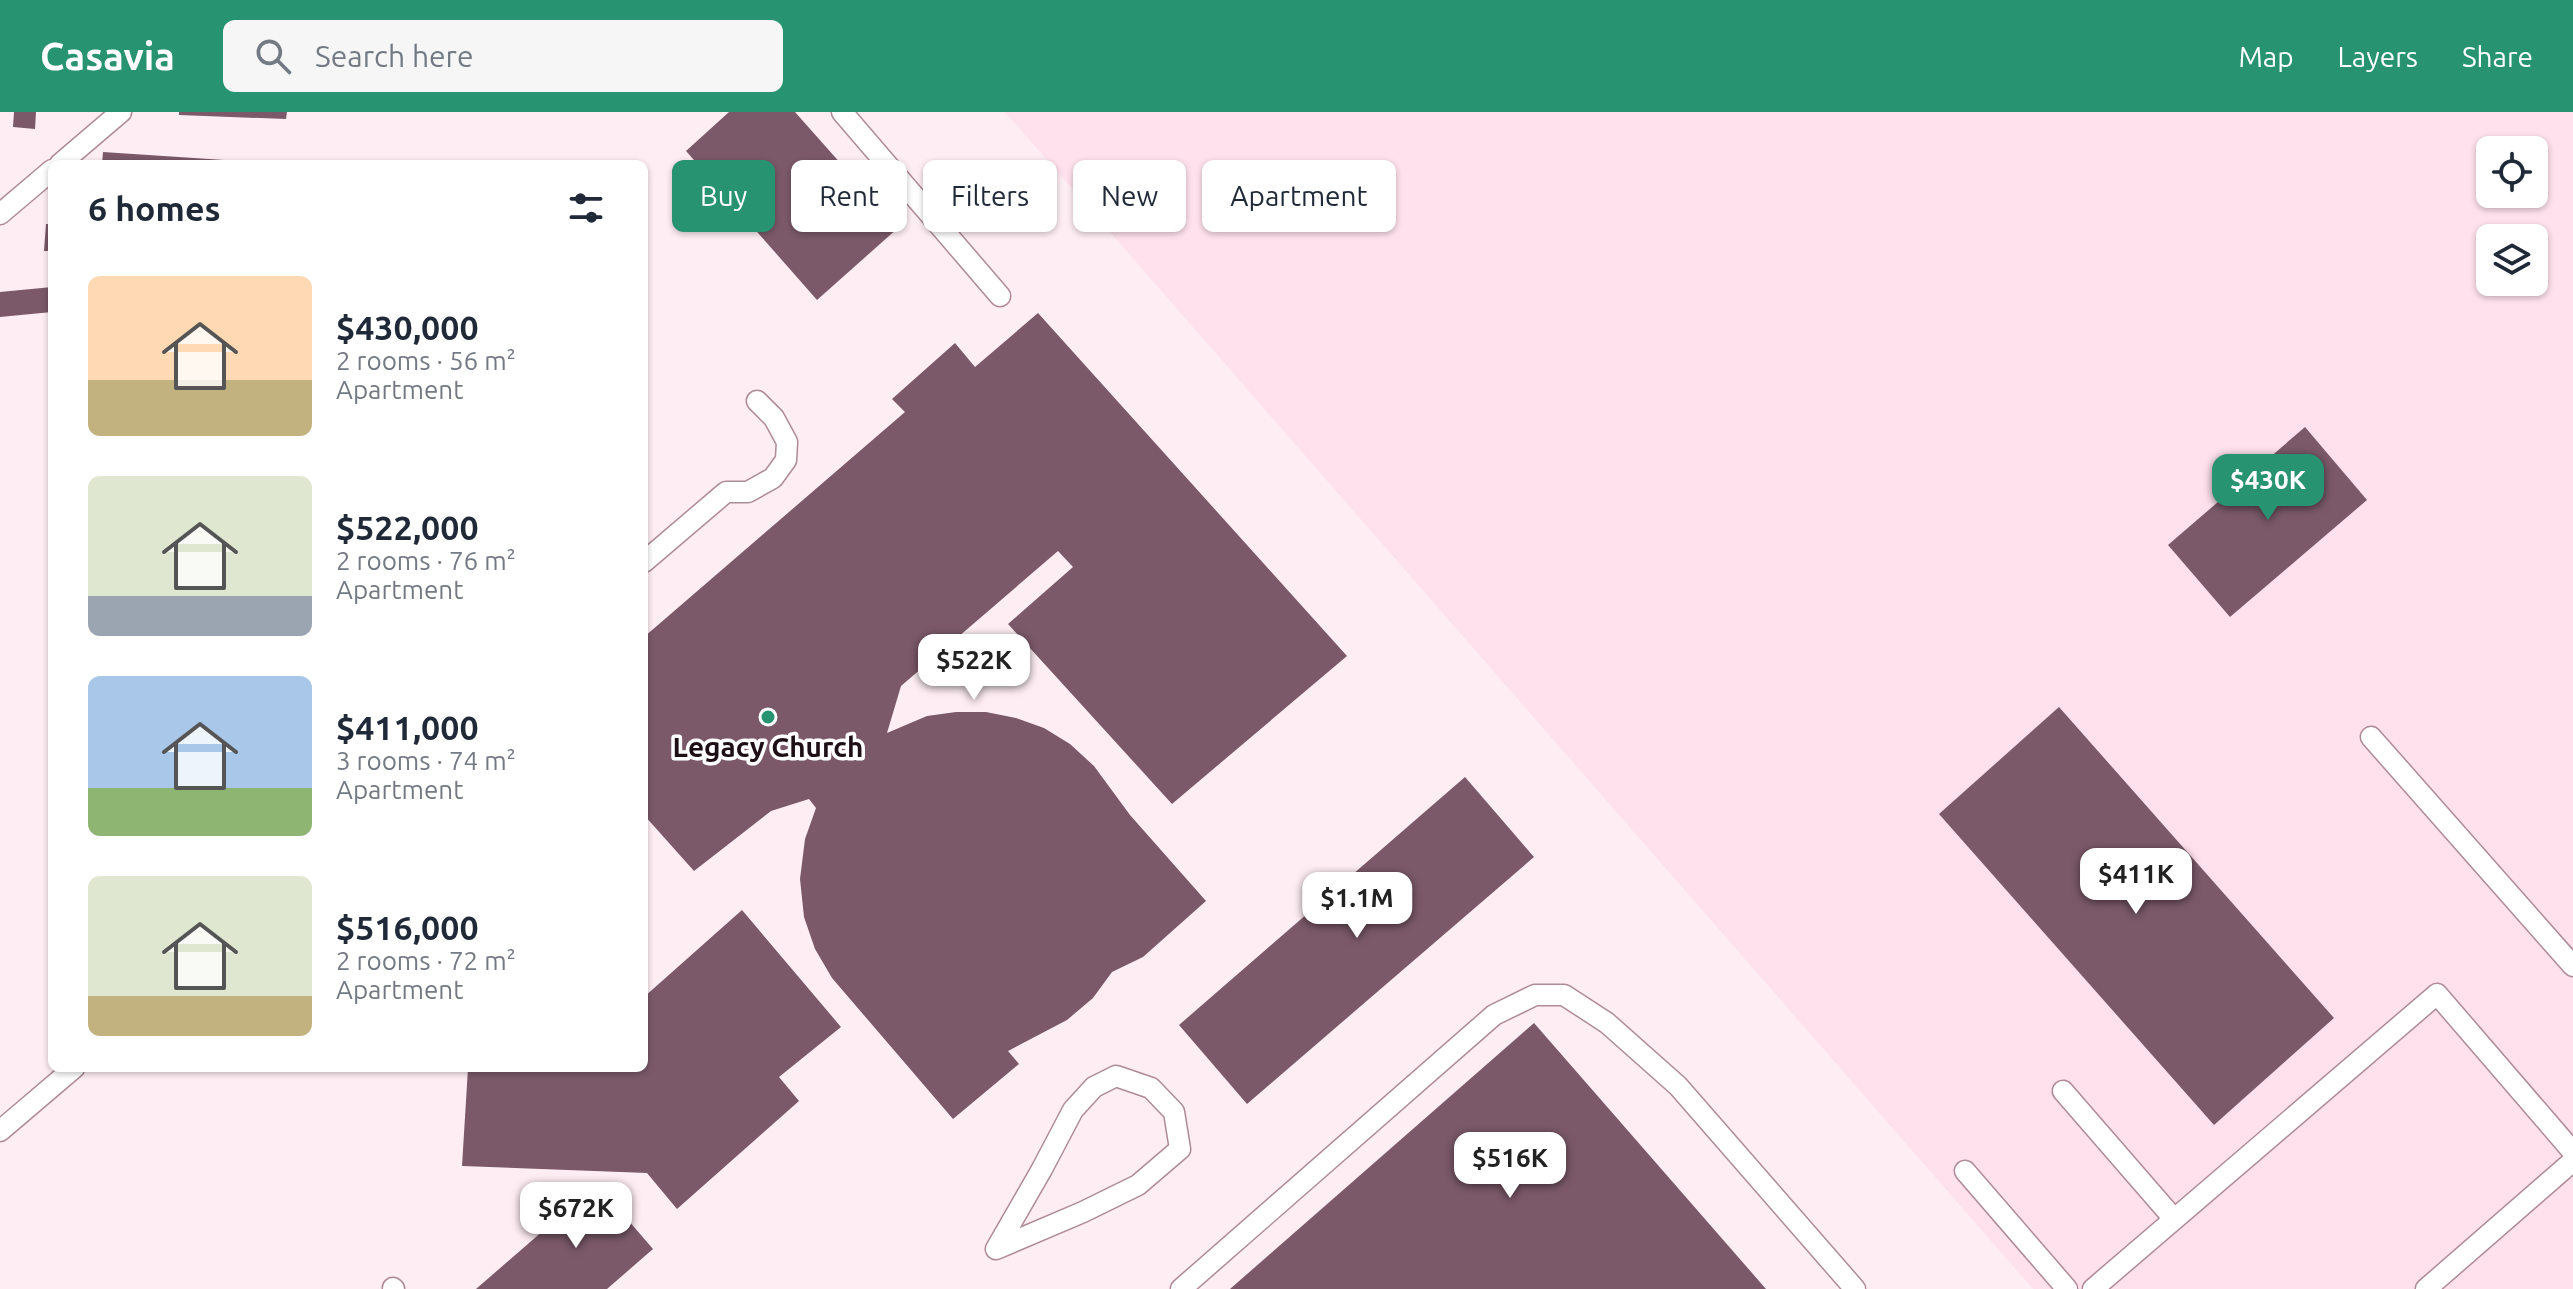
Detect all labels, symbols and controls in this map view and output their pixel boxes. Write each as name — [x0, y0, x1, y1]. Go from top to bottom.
search box — [223, 20, 783, 92]
icon: search — [251, 34, 295, 78]
text: Casavia — [40, 35, 175, 77]
text: Search here — [315, 39, 474, 73]
text: Map — [2238, 41, 2294, 72]
text: Layers — [2338, 41, 2418, 72]
text: Share — [2462, 41, 2533, 72]
map controls — [2476, 136, 2548, 296]
button: locate — [2476, 136, 2548, 208]
chip: Buy — [672, 160, 775, 232]
chip: Rent — [791, 160, 907, 232]
chip: Filters — [923, 160, 1057, 232]
chip: New — [1073, 160, 1186, 232]
chip: Apartment — [1202, 160, 1396, 232]
icon: filters — [564, 186, 608, 230]
text: 6 homes — [88, 189, 221, 227]
button: layers — [2476, 224, 2548, 296]
icon: home — [152, 308, 248, 404]
text: $430,000 — [336, 308, 479, 346]
text: 2 rooms · 56 m² — [336, 346, 516, 375]
text: Apartment — [336, 375, 463, 404]
pin: $430K — [2212, 454, 2324, 522]
text: $430K — [2230, 465, 2306, 494]
icon: home — [152, 508, 248, 604]
text: $522,000 — [336, 508, 479, 546]
text: 2 rooms · 76 m² — [336, 546, 516, 575]
text: Apartment — [336, 575, 463, 604]
pin: $522K — [918, 634, 1030, 702]
text: $522K — [936, 645, 1012, 674]
icon: home — [152, 708, 248, 804]
text: $411,000 — [336, 708, 479, 746]
marker: Legacy Church — [759, 708, 777, 726]
place label: Legacy Church — [673, 731, 863, 762]
text: 3 rooms · 74 m² — [336, 746, 516, 775]
text: Apartment — [336, 775, 463, 804]
pin: $411K — [2080, 848, 2192, 916]
text: $411K — [2098, 859, 2174, 888]
pin: $1.1M — [1301, 872, 1413, 940]
text: $1.1M — [1320, 883, 1394, 912]
icon: home — [152, 908, 248, 1004]
text: $516,000 — [336, 908, 479, 946]
text: 2 rooms · 72 m² — [336, 946, 516, 975]
text: Apartment — [336, 975, 463, 1004]
pin: $516K — [1454, 1132, 1566, 1200]
text: $516K — [1472, 1143, 1548, 1172]
pin: $672K — [520, 1182, 632, 1250]
text: $672K — [538, 1193, 614, 1222]

